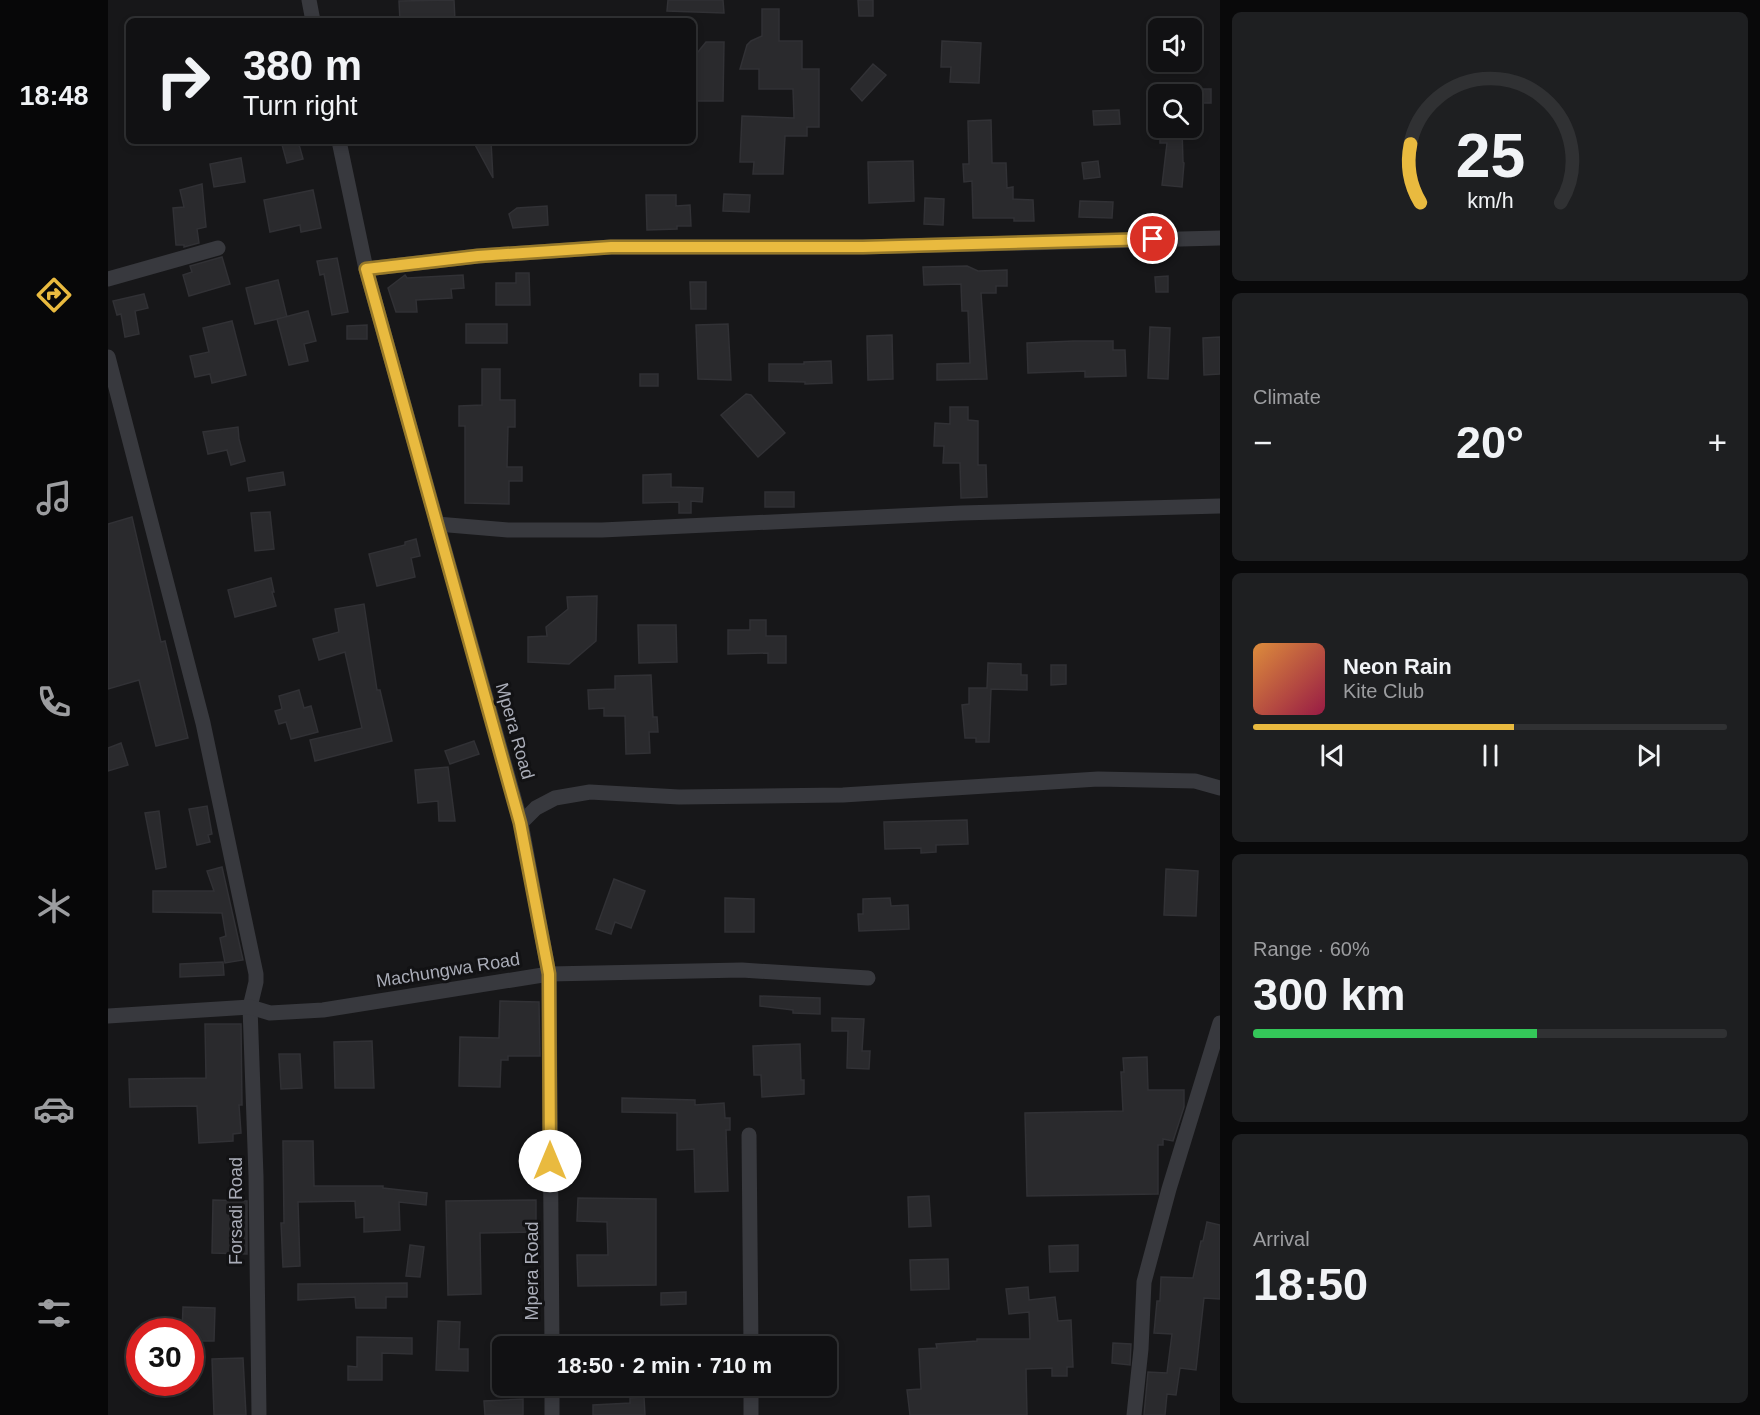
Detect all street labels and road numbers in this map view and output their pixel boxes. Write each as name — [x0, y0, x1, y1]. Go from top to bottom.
street label: Mpera Road — [492, 681, 538, 781]
street label: Machungwa Road — [375, 949, 521, 991]
street label: Forsadi Road — [226, 1157, 246, 1265]
street label: Mpera Road — [522, 1221, 542, 1321]

